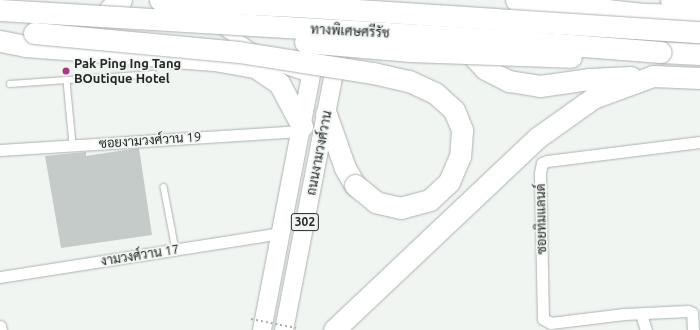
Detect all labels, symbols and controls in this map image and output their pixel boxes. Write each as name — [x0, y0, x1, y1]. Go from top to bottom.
street label: ทางพิเศษศรีรัช — [310, 21, 390, 41]
place label: Pak Ping Ing Tang BOutique Hotel — [74, 56, 181, 87]
marker: Pak Ping Ing Tang BOutique Hotel — [61, 66, 71, 76]
street label: ถนนงามวงศ์วาน — [303, 109, 335, 197]
street label: ซอยงามวงศ์วาน 19 — [98, 129, 202, 151]
street label: ซอยทิมแลนด์ — [533, 184, 549, 254]
road number: 302 — [290, 212, 320, 232]
street label: งามวงศ์วาน 17 — [100, 241, 180, 269]

